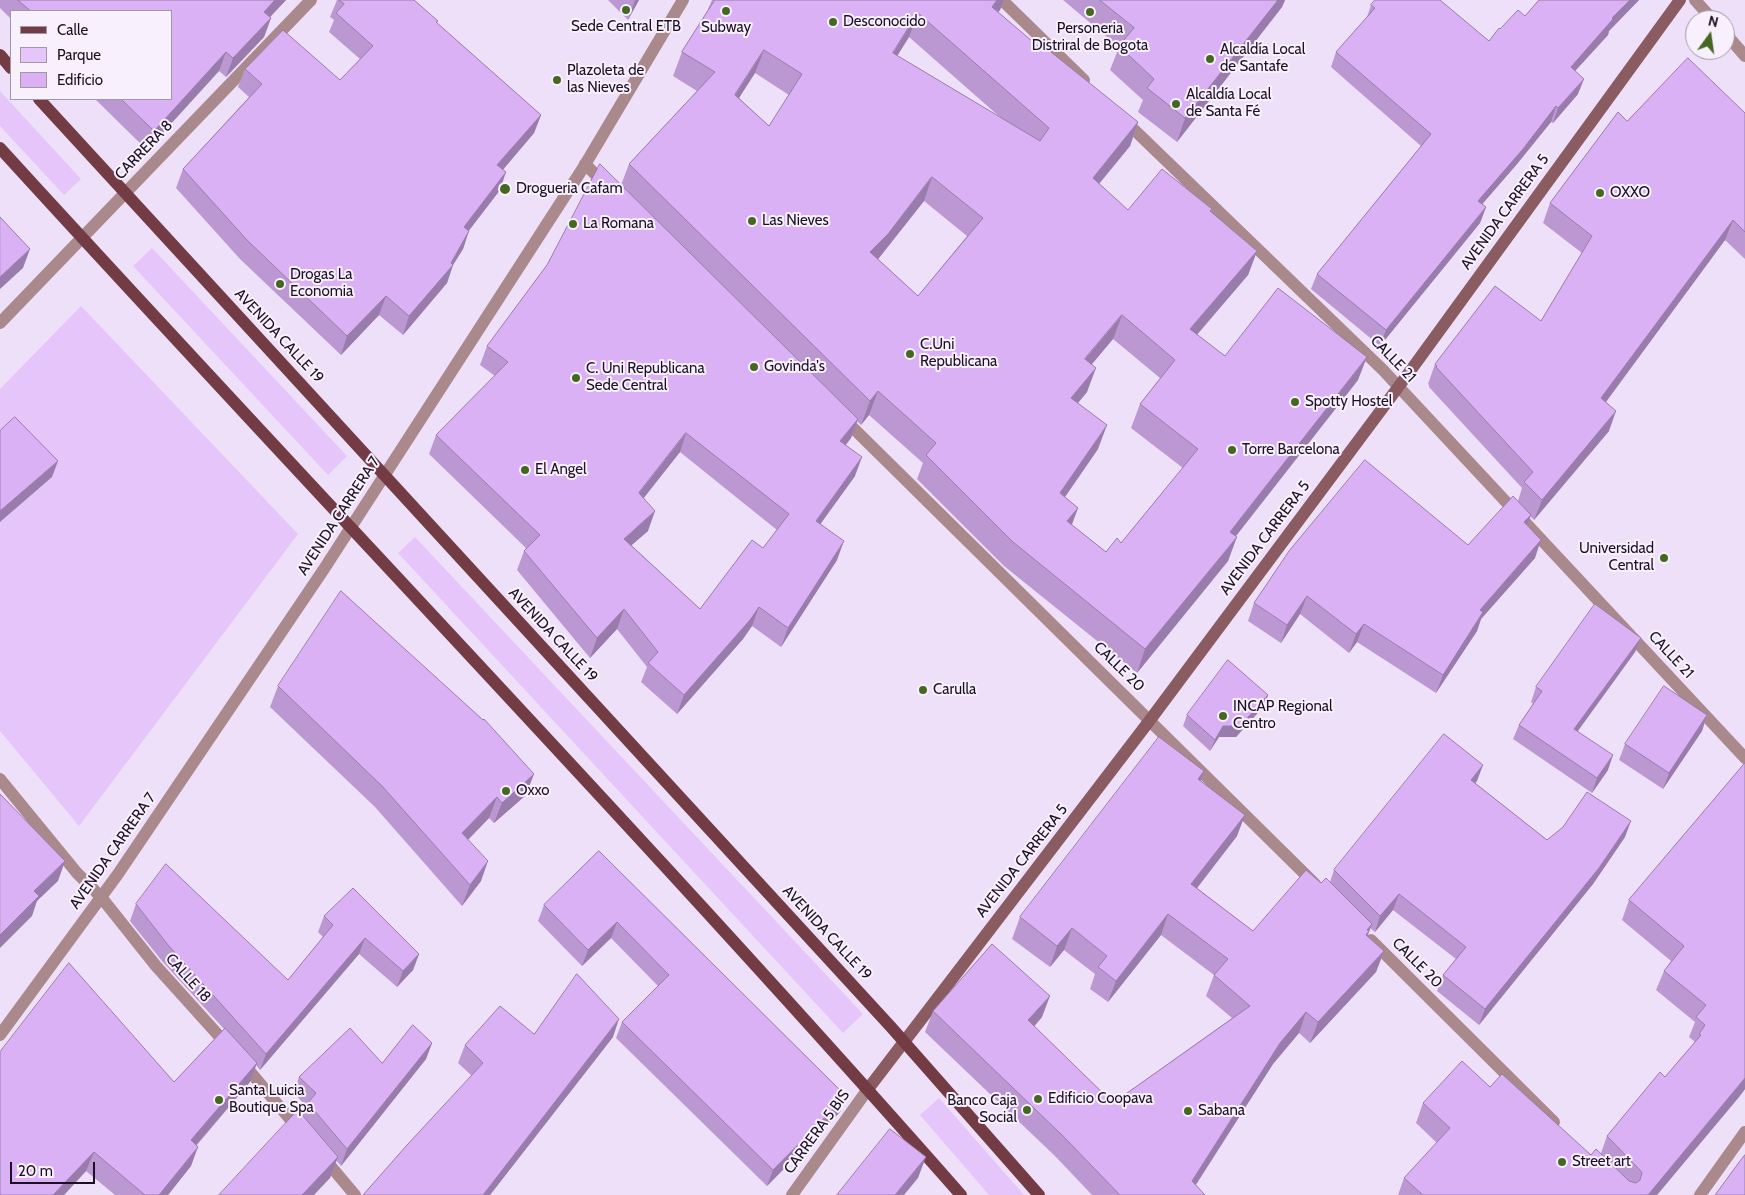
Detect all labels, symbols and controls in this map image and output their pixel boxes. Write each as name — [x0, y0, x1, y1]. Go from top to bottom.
marker: Sede Central ETB — [620, 4, 632, 16]
marker: Subway — [720, 5, 732, 17]
marker: Personeria Distriral de Bogota — [1084, 6, 1096, 18]
legend — [10, 10, 172, 100]
north arrow — [1685, 10, 1735, 60]
text: N — [1706, 11, 1720, 31]
place label: Desconocido — [843, 13, 926, 31]
marker: Desconocido — [827, 16, 839, 28]
place label: Sede Central ETB — [571, 18, 681, 36]
place label: Subway — [701, 19, 751, 37]
place label: Personeria Distriral de Bogota — [1032, 20, 1148, 55]
text: Calle — [57, 21, 88, 39]
place label: Alcaldía Local de Santafe — [1220, 41, 1305, 76]
text: Parque — [57, 46, 101, 64]
marker: Alcaldía Local de Santafe — [1204, 53, 1216, 65]
place label: Plazoleta de las Nieves — [567, 62, 644, 97]
text: Edificio — [57, 71, 103, 89]
marker: Plazoleta de las Nieves — [551, 74, 563, 86]
place label: Alcaldía Local de Santa Fé — [1186, 86, 1271, 121]
marker: Alcaldía Local de Santa Fé — [1170, 98, 1182, 110]
street label: CARRERA 8 — [111, 117, 177, 183]
street label: AVENIDA CARRERA 5 — [1457, 151, 1553, 273]
place label: Drogueria Cafam — [516, 180, 623, 198]
marker: Drogueria Cafam — [498, 182, 512, 196]
place label: OXXO — [1610, 184, 1650, 202]
marker: OXXO — [1594, 187, 1606, 199]
place label: Las Nieves — [762, 212, 829, 230]
place label: La Romana — [583, 215, 654, 233]
marker: Las Nieves — [746, 215, 758, 227]
marker: La Romana — [567, 218, 579, 230]
place label: Drogas La Economia — [290, 266, 353, 301]
marker: Drogas La Economia — [274, 278, 286, 290]
street label: AVENIDA CALLE 19 — [231, 285, 327, 387]
street label: CALLE 21 — [1366, 332, 1420, 386]
place label: C.Uni Republicana — [920, 336, 997, 371]
marker: C.Uni Republicana — [904, 348, 916, 360]
place label: Govinda's — [764, 358, 825, 376]
place label: C. Uni Republicana Sede Central — [586, 360, 705, 395]
marker: Govinda's — [748, 361, 760, 373]
marker: C. Uni Republicana Sede Central — [570, 372, 582, 384]
place label: Spotty Hostel — [1305, 393, 1392, 411]
marker: Spotty Hostel — [1289, 396, 1301, 408]
place label: Torre Barcelona — [1242, 441, 1340, 459]
marker: Torre Barcelona — [1226, 444, 1238, 456]
street label: AVENIDA CARRERA 7 — [294, 453, 384, 579]
place label: El Angel — [535, 461, 587, 479]
marker: El Angel — [519, 464, 531, 476]
street label: AVENIDA CARRERA 5 — [1216, 477, 1314, 599]
place label: Universidad Central — [1579, 540, 1654, 575]
marker: Universidad Central — [1658, 552, 1670, 564]
street label: AVENIDA CALLE 19 — [505, 584, 601, 686]
street label: CALLE 21 — [1645, 628, 1697, 682]
street label: CALLE 20 — [1090, 638, 1148, 696]
place label: Carulla — [933, 681, 976, 699]
marker: Carulla — [917, 684, 929, 696]
place label: INCAP Regional Centro — [1233, 698, 1333, 733]
marker: INCAP Regional Centro — [1217, 710, 1229, 722]
place label: Oxxo — [516, 782, 550, 800]
marker: Oxxo — [500, 785, 512, 797]
street label: AVENIDA CARRERA 7 — [66, 789, 160, 913]
street label: AVENIDA CARRERA 5 — [972, 801, 1072, 921]
street label: AVENIDA CALLE 19 — [779, 882, 875, 984]
street label: CALLE 20 — [1388, 934, 1446, 992]
street label: CALLE 18 — [162, 950, 214, 1006]
place label: Santa Luicia Boutique Spa — [229, 1082, 314, 1117]
street label: CARRERA 5 BIS — [780, 1086, 854, 1178]
place label: Edificio Coopava — [1048, 1090, 1153, 1108]
place label: Banco Caja Social — [947, 1092, 1017, 1127]
marker: Edificio Coopava — [1032, 1093, 1044, 1105]
marker: Santa Luicia Boutique Spa — [213, 1094, 225, 1106]
place label: Sabana — [1198, 1102, 1245, 1120]
marker: Banco Caja Social — [1021, 1104, 1033, 1116]
marker: Sabana — [1182, 1105, 1194, 1117]
scale bar — [12, 1152, 98, 1184]
place label: Street art — [1572, 1153, 1631, 1171]
marker: Street art — [1556, 1156, 1568, 1168]
text: 20 m — [18, 1162, 53, 1180]

